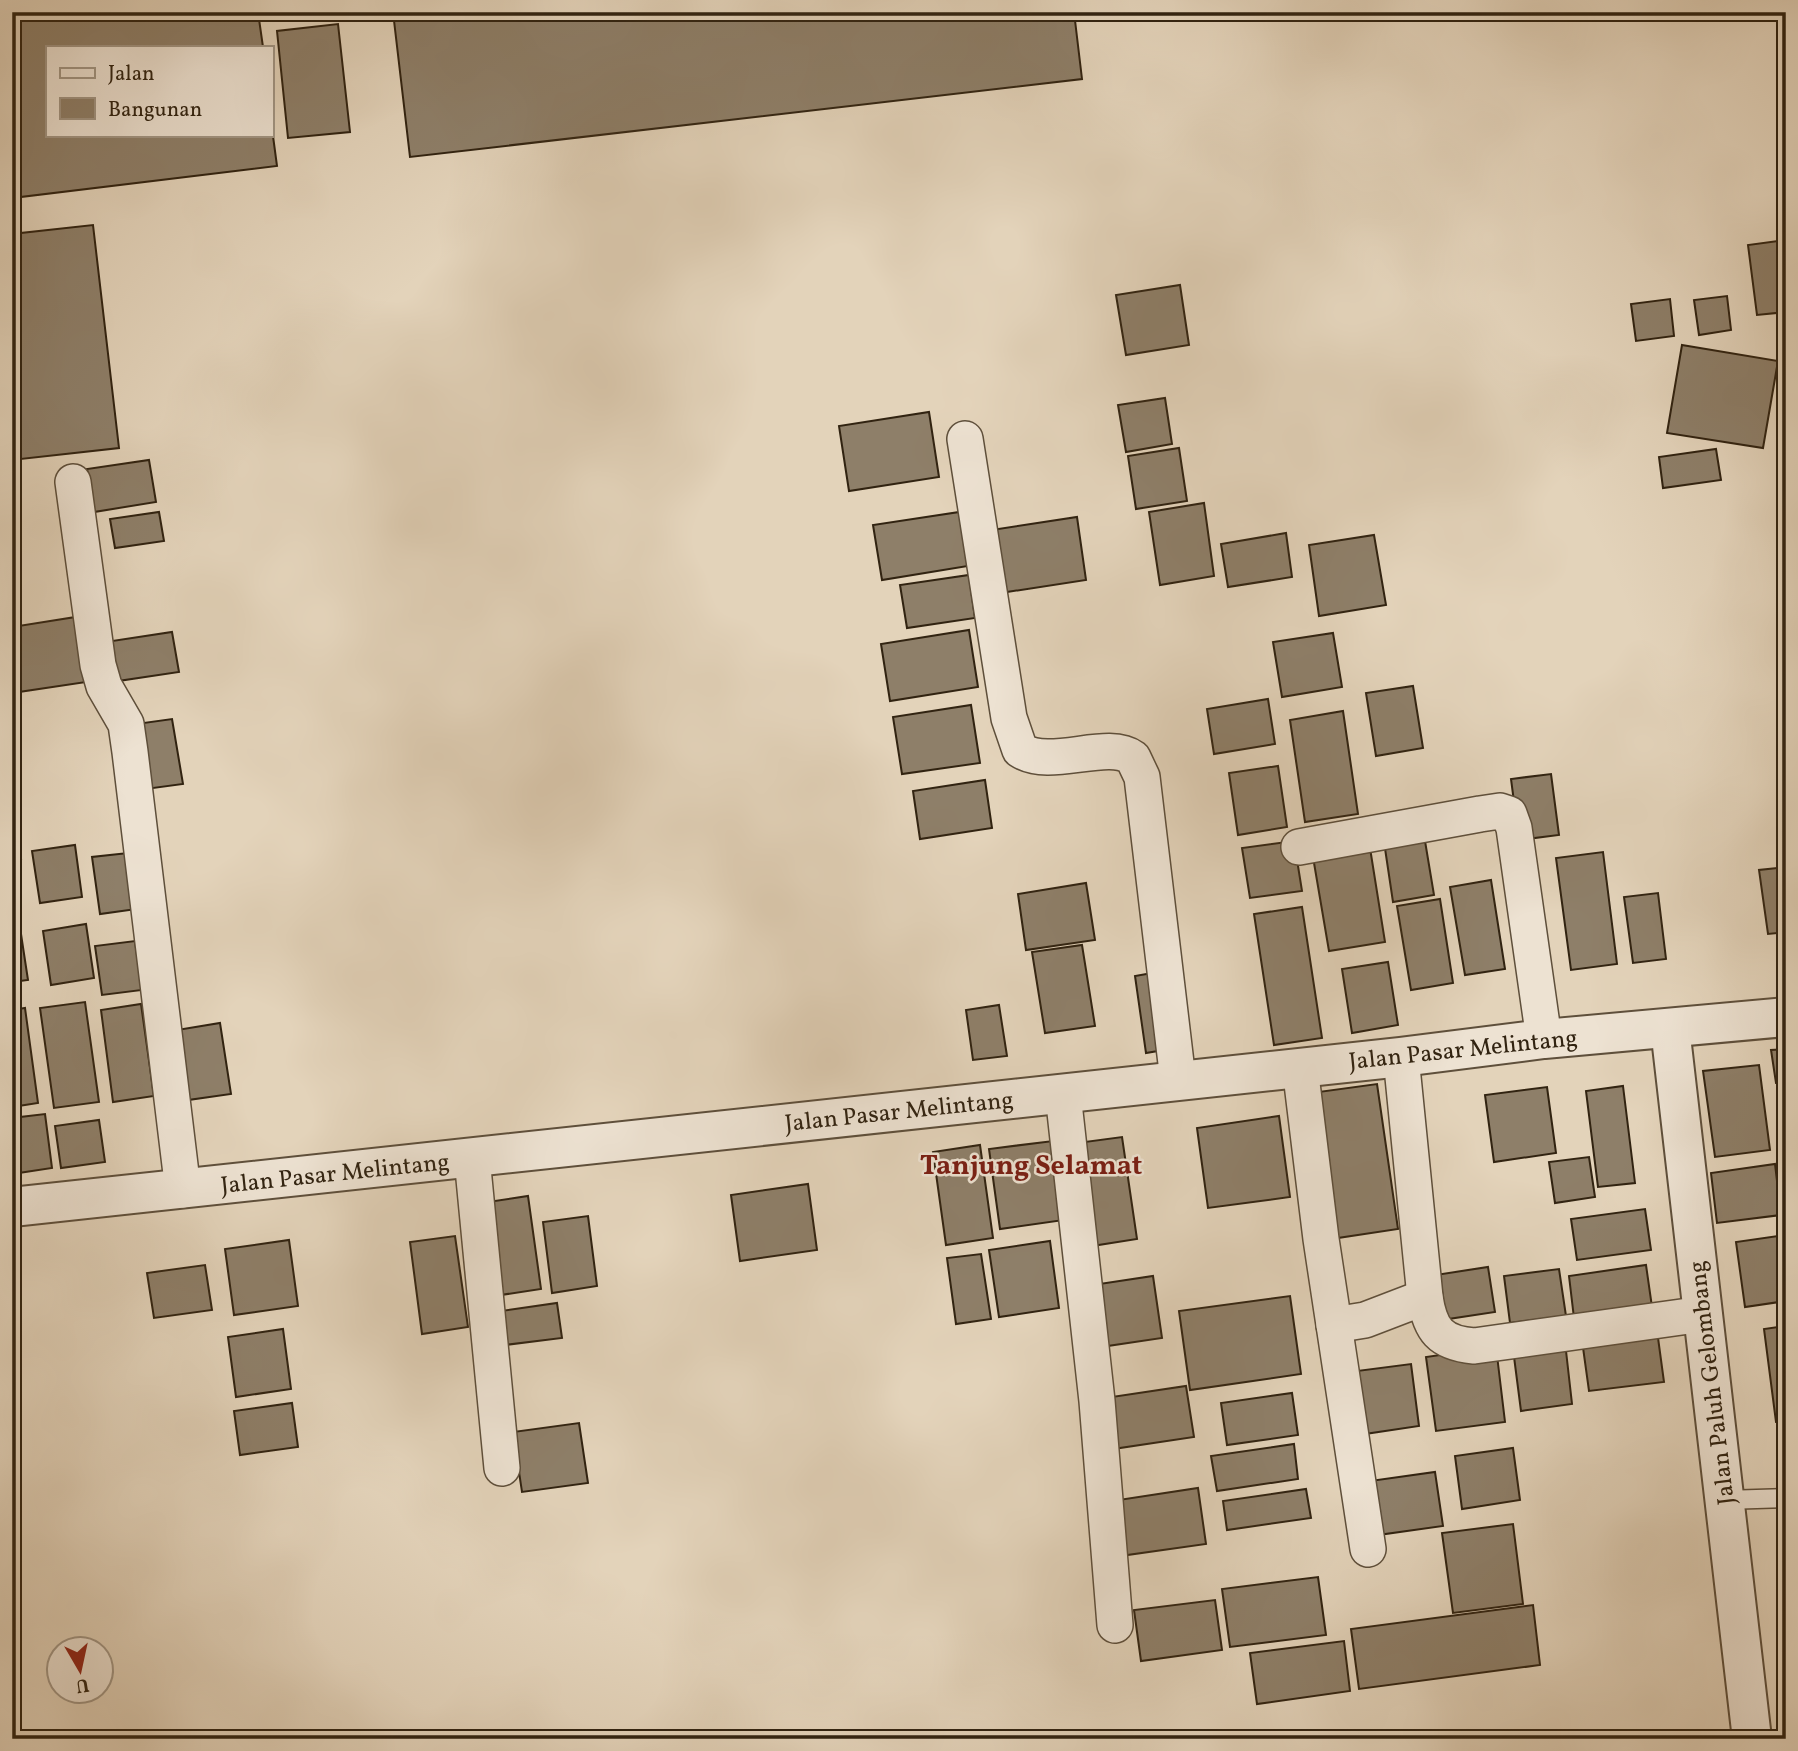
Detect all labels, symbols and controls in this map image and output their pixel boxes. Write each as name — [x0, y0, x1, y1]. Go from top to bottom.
legend — [46, 46, 273, 136]
text: Jalan — [108, 60, 155, 89]
text: Bangunan — [108, 96, 202, 125]
street label: Jalan Pasar Melintang — [1347, 1022, 1579, 1080]
street label: Jalan Pasar Melintang — [783, 1084, 1015, 1142]
street label: Jalan Pasar Melintang — [219, 1146, 451, 1204]
district label: Tanjung Selamat — [920, 1147, 1142, 1186]
street label: Jalan Paluh Gelombang — [1681, 1259, 1745, 1507]
north arrow — [46, 1636, 116, 1706]
text: U — [74, 1671, 91, 1699]

